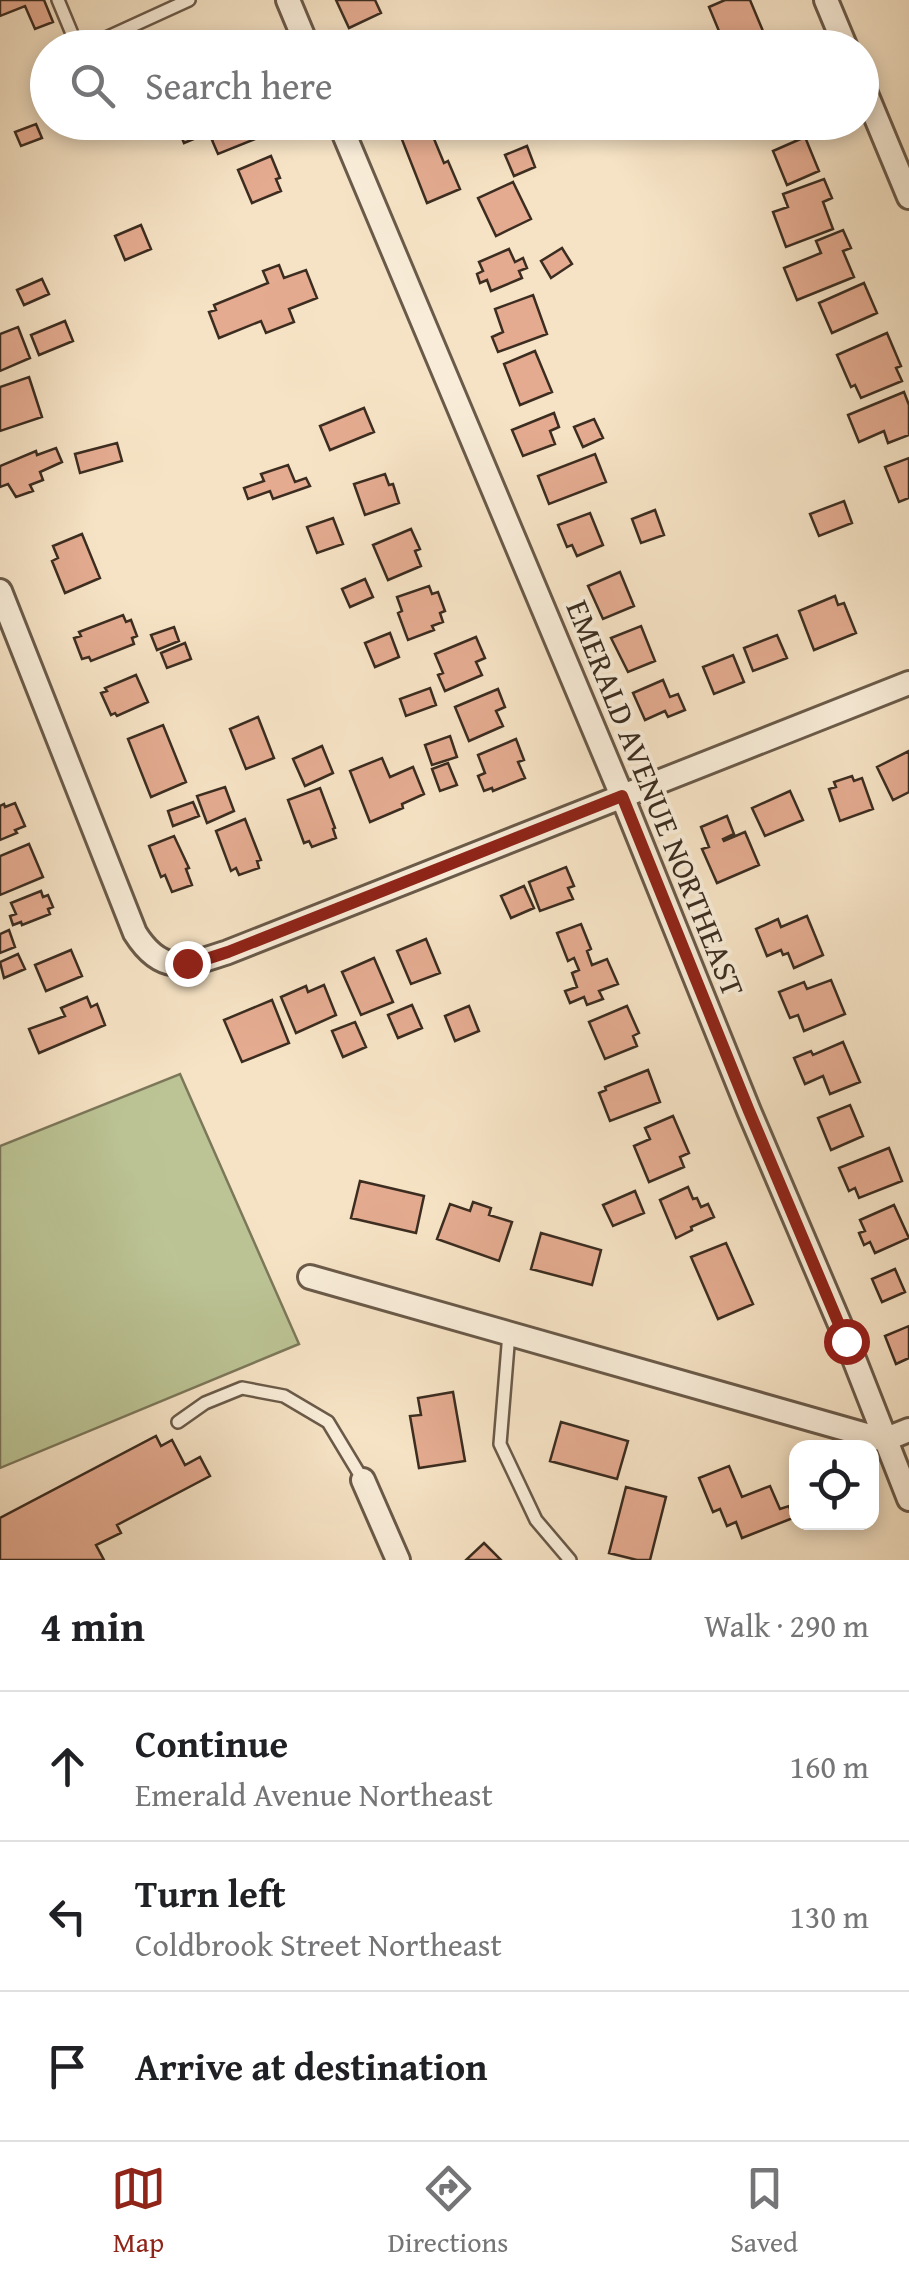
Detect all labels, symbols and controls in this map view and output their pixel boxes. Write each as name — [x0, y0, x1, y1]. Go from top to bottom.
search box — [30, 30, 879, 140]
text: Search here — [145, 57, 333, 113]
icon: search — [65, 58, 120, 113]
street label: EMERALD AVENUE NORTHEAST — [555, 593, 757, 1004]
route end — [165, 941, 211, 987]
route start — [824, 1319, 870, 1365]
map controls — [789, 1440, 879, 1530]
button: locate — [789, 1440, 879, 1530]
text: 4 min — [40, 1595, 145, 1656]
text: Walk · 290 m — [704, 1602, 869, 1649]
text: Continue — [135, 1715, 288, 1771]
icon: ahead — [40, 1739, 95, 1794]
text: 160 m — [790, 1743, 869, 1790]
text: Emerald Avenue Northeast — [135, 1771, 493, 1818]
text: Turn left — [135, 1865, 286, 1921]
icon: left — [40, 1889, 95, 1944]
text: 130 m — [790, 1893, 869, 1940]
text: Coldbrook Street Northeast — [135, 1921, 502, 1968]
text: Arrive at destination — [135, 2038, 488, 2094]
icon: arrive — [40, 2039, 95, 2094]
tab: Map — [111, 2161, 166, 2262]
tab: Directions — [388, 2161, 508, 2262]
tab: Saved — [730, 2161, 798, 2262]

